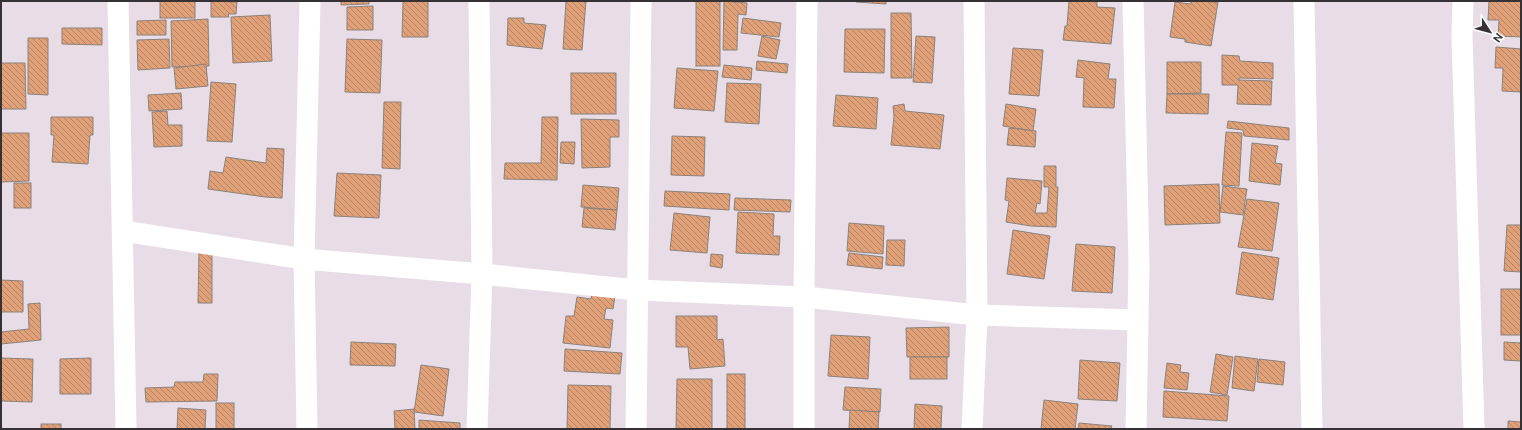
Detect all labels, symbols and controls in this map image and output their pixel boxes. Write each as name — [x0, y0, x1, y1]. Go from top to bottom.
north arrow — [1470, 12, 1510, 52]
text: N — [1490, 31, 1506, 45]

